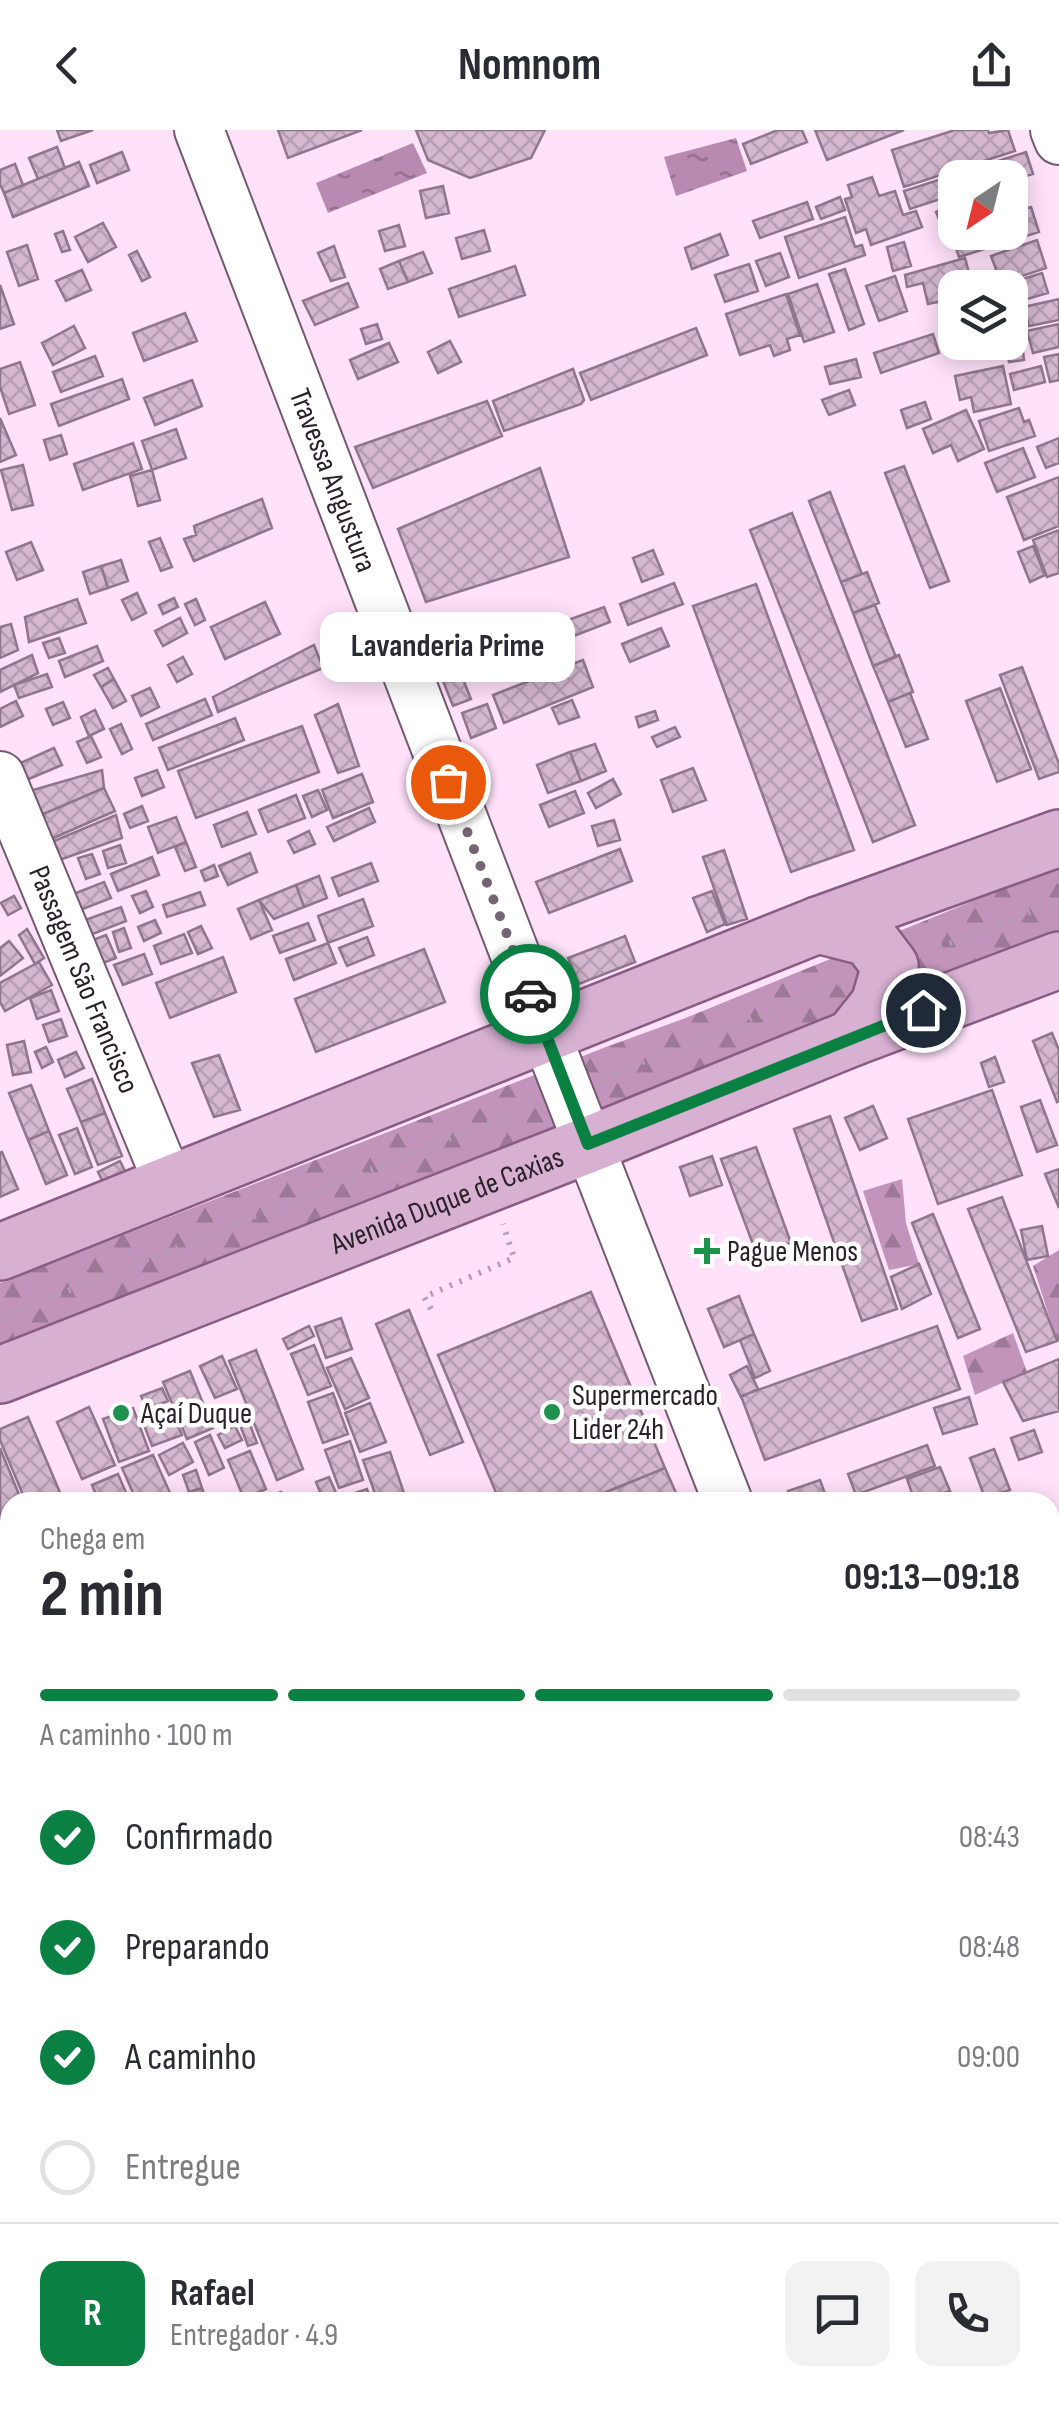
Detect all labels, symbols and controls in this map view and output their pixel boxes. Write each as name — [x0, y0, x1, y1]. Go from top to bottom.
icon: back — [40, 38, 95, 93]
text: Nomnom — [458, 38, 601, 93]
icon: share — [964, 38, 1019, 93]
north arrow — [938, 160, 1028, 250]
map controls — [938, 160, 1028, 360]
button: layers — [938, 270, 1028, 360]
street label: Travessa Angustura — [281, 384, 384, 577]
callout: Lavanderia Prime — [320, 612, 576, 682]
text: Lavanderia Prime — [351, 627, 544, 666]
pin — [406, 740, 491, 825]
icon: bag — [421, 755, 476, 810]
street label: Passagem São Francisco — [20, 861, 146, 1099]
courier — [480, 944, 580, 1044]
icon: car — [503, 967, 558, 1022]
pin — [881, 968, 966, 1053]
icon: home — [896, 983, 951, 1038]
street label: Avenida Duque de Caxias — [325, 1139, 569, 1263]
place label: Pague Menos — [727, 1234, 858, 1270]
marker: Pague Menos — [696, 1240, 718, 1262]
place label: Supermercado Lider 24h — [572, 1378, 718, 1448]
place label: Açaí Duque — [140, 1396, 252, 1432]
marker: Supermercado Lider 24h — [541, 1401, 563, 1423]
marker: Açaí Duque — [110, 1402, 132, 1424]
text: Chega em — [40, 1520, 145, 1559]
text: 09:13–09:18 — [844, 1555, 1020, 1600]
text: 2 min — [40, 1557, 164, 1635]
text: A caminho · 100 m — [40, 1716, 233, 1755]
icon: check — [40, 1810, 95, 1865]
text: Confirmado — [125, 1815, 273, 1860]
text: 08:43 — [959, 1818, 1020, 1857]
icon: check — [40, 1920, 95, 1975]
text: Preparando — [125, 1925, 270, 1970]
text: 08:48 — [958, 1928, 1020, 1967]
icon: check — [40, 2030, 95, 2085]
text: A caminho — [125, 2035, 256, 2080]
text: 09:00 — [957, 2038, 1020, 2077]
text: Entregue — [125, 2145, 241, 2190]
button: chat — [785, 2261, 890, 2366]
button: phone — [915, 2261, 1020, 2366]
text: Rafael — [170, 2271, 255, 2316]
text: R — [83, 2291, 102, 2336]
text: Entregador · 4.9 — [170, 2316, 338, 2355]

